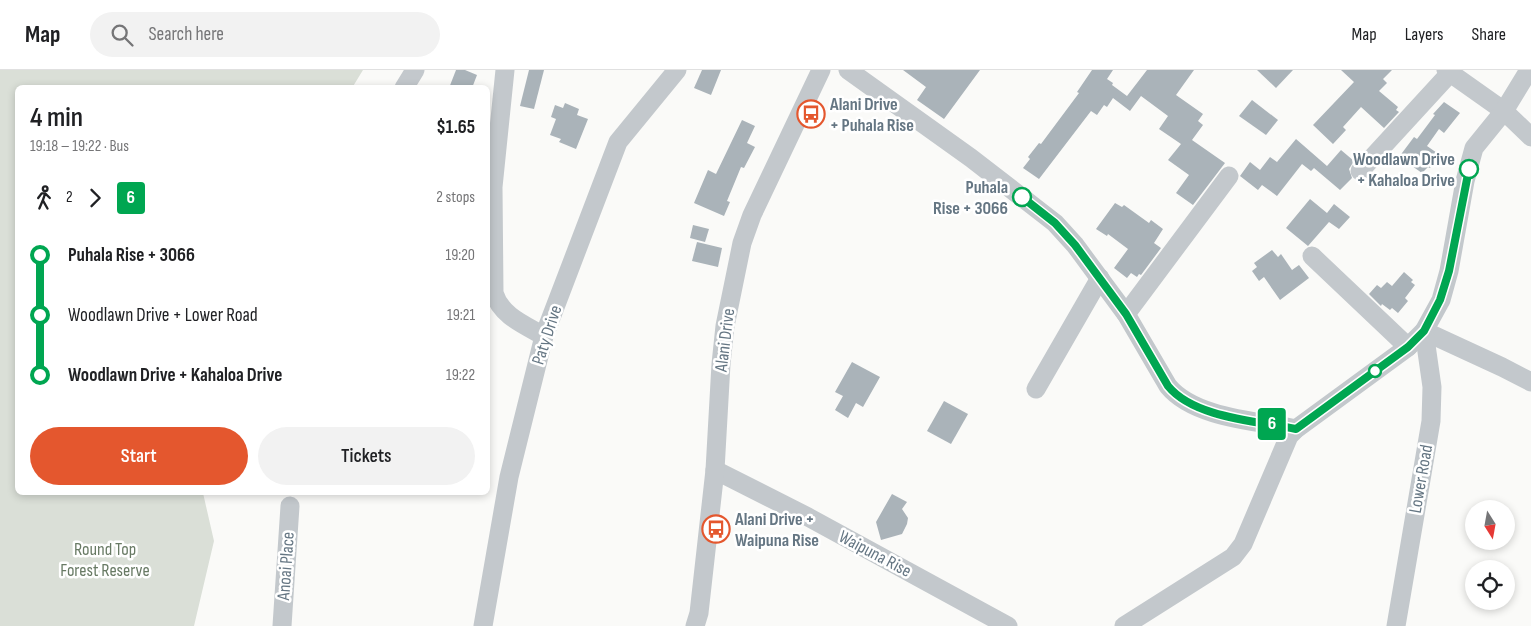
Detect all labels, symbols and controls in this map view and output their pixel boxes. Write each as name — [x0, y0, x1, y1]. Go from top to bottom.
search box — [90, 12, 440, 57]
text: Map — [25, 20, 60, 49]
icon: search — [108, 21, 136, 49]
text: Search here — [148, 23, 224, 46]
text: Map — [1352, 24, 1377, 45]
text: Layers — [1405, 24, 1444, 45]
text: Share — [1472, 24, 1506, 45]
place label: Alani Drive + Puhala Rise — [829, 94, 914, 136]
bus stop icon: Alani Drive + Puhala Rise — [796, 99, 826, 129]
text: 4 min — [30, 101, 83, 134]
text: $1.65 — [436, 116, 475, 139]
text: 19:18 – 19:22 · Bus — [30, 137, 129, 156]
place label: Woodlawn Drive + Kahaloa Drive — [1353, 149, 1455, 191]
marker: Woodlawn Drive + Kahaloa Drive — [1459, 159, 1479, 179]
place label: Puhala Rise + 3066 — [933, 177, 1008, 219]
icon: walk — [30, 184, 58, 212]
icon: forward — [81, 184, 109, 212]
text: 6 — [127, 187, 135, 208]
marker: Puhala Rise + 3066 — [1012, 187, 1032, 207]
text: 2 — [66, 188, 73, 207]
text: 2 stops — [436, 188, 475, 207]
text: Puhala Rise + 3066 — [68, 244, 195, 267]
text: 19:20 — [446, 246, 475, 265]
street label: Paty Drive — [528, 303, 566, 367]
text: Woodlawn Drive + Lower Road — [68, 304, 258, 327]
text: 19:21 — [447, 306, 475, 325]
street label: Alani Drive — [711, 307, 739, 374]
text: Woodlawn Drive + Kahaloa Drive — [68, 364, 282, 387]
unlabelled marker — [1368, 364, 1382, 378]
text: 19:22 — [446, 366, 475, 385]
line badge: 6 — [1256, 408, 1288, 440]
text: 6 — [1268, 413, 1276, 434]
button: Start — [30, 427, 248, 485]
button: Tickets — [258, 427, 475, 485]
street label: Lower Road — [1405, 443, 1437, 515]
north arrow — [1465, 500, 1515, 550]
map controls — [1465, 500, 1515, 610]
place label: Alani Drive + Waipuna Rise — [734, 509, 819, 551]
bus stop icon: Alani Drive + Waipuna Rise — [701, 514, 731, 544]
street label: Waipuna Rise — [835, 526, 915, 582]
street label: Anoai Place — [273, 531, 299, 602]
park label: Round Top Forest Reserve — [60, 539, 150, 581]
button: locate — [1465, 560, 1515, 610]

